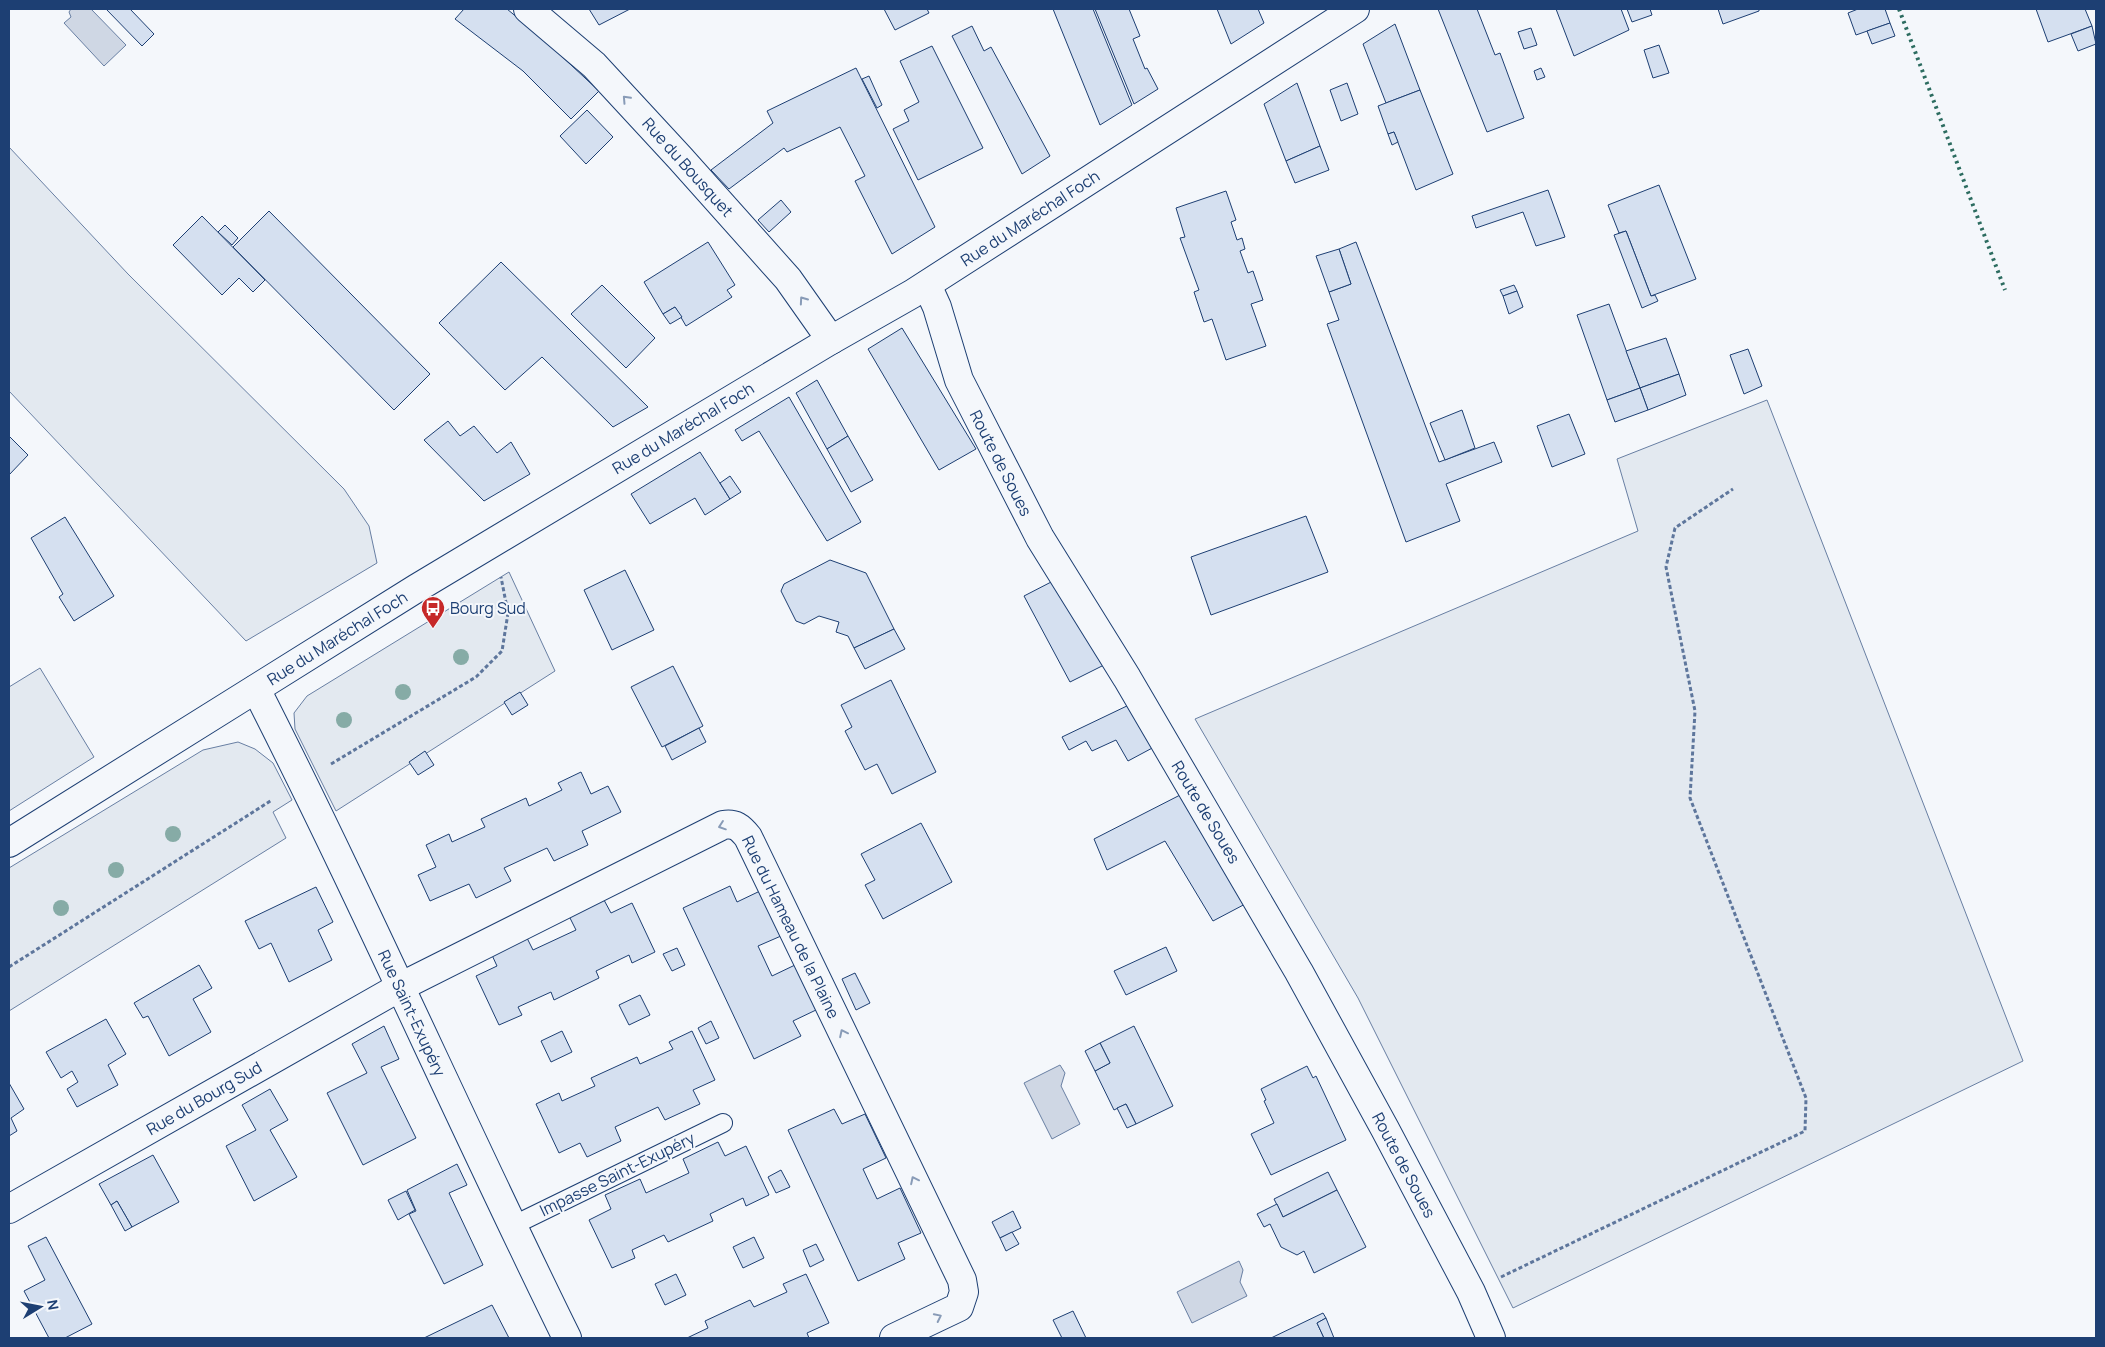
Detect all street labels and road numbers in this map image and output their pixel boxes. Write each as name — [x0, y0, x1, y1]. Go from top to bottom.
street label: Rue du Bousquet — [638, 113, 738, 221]
street label: Rue du Maréchal Foch — [956, 165, 1104, 271]
street label: Rue du Maréchal Foch — [608, 377, 758, 479]
street label: Route de Soues — [965, 406, 1037, 520]
street label: Rue du Maréchal Foch — [263, 586, 411, 690]
street label: Route de Soues — [1167, 756, 1245, 868]
street label: Rue du Hameau de la Plaine — [737, 832, 845, 1022]
street label: Rue Saint-Exupéry — [373, 946, 451, 1080]
street label: Rue du Bourg Sud — [142, 1056, 266, 1140]
street label: Route de Soues — [1367, 1108, 1441, 1222]
street label: Impasse Saint-Exupéry — [536, 1127, 699, 1221]

